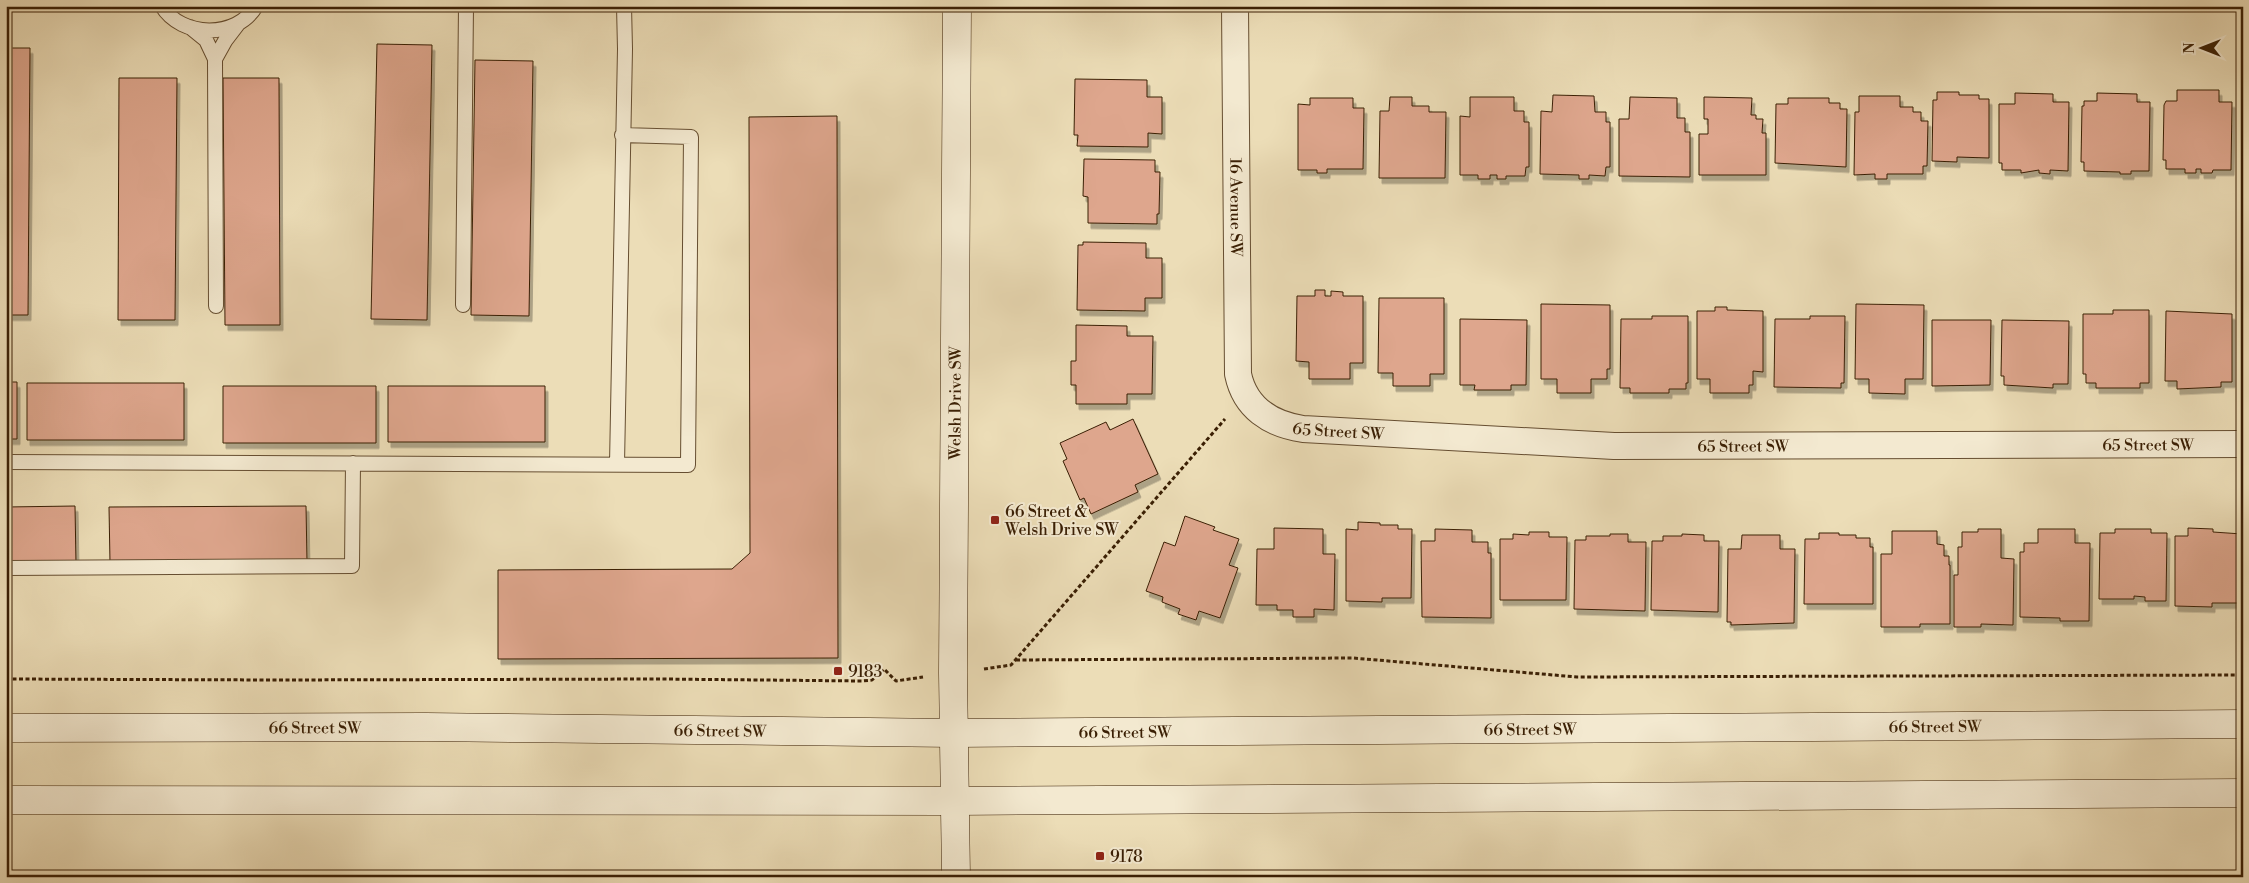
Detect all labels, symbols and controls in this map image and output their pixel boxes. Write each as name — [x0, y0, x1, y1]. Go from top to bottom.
north arrow — [2176, 22, 2226, 72]
text: N — [2181, 42, 2199, 54]
street label: 16 Avenue SW — [1225, 158, 1246, 257]
street label: Welsh Drive SW — [945, 346, 966, 461]
street label: 65 Street SW — [1291, 418, 1385, 444]
street label: 65 Street SW — [2102, 435, 2195, 455]
street label: 65 Street SW — [1697, 436, 1790, 457]
place label: 66 Street & Welsh Drive SW — [1004, 502, 1119, 540]
marker: 66 Street & Welsh Drive SW — [989, 514, 1001, 526]
place label: 9183 — [848, 662, 883, 682]
marker: 9183 — [832, 665, 844, 677]
street label: 66 Street SW — [1888, 717, 1982, 737]
street label: 66 Street SW — [269, 718, 362, 738]
street label: 66 Street SW — [1483, 720, 1577, 740]
street label: 66 Street SW — [673, 721, 767, 742]
street label: 66 Street SW — [1078, 722, 1172, 743]
place label: 9178 — [1110, 847, 1143, 867]
marker: 9178 — [1094, 850, 1106, 862]

